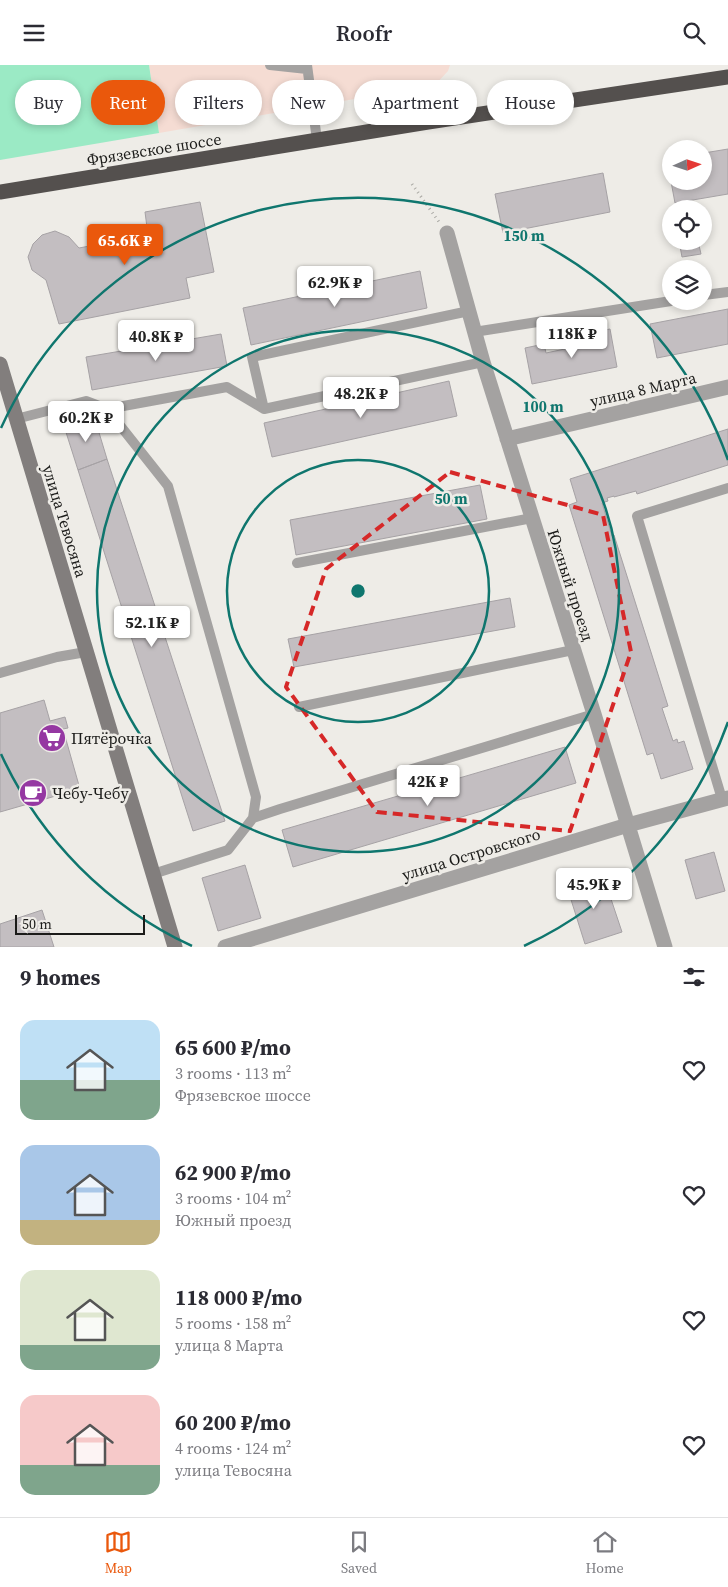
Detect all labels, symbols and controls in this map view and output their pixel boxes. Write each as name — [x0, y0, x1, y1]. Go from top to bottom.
text: Roofr — [336, 18, 392, 48]
icon: menu — [20, 19, 48, 47]
icon: search — [680, 19, 708, 47]
chip: Buy — [15, 80, 81, 125]
chip: Rent — [91, 80, 165, 125]
chip: Filters — [175, 80, 262, 125]
chip: New — [272, 80, 344, 125]
chip: Apartment — [354, 80, 477, 125]
chip: House — [487, 80, 574, 125]
street label: Фрязевское шоссе — [85, 128, 223, 170]
north arrow — [662, 140, 712, 190]
map controls — [662, 140, 712, 310]
button: locate — [662, 200, 712, 250]
pin: 65.6K ₽ — [79, 223, 171, 266]
text: 150 m — [503, 225, 545, 246]
text: 65.6K ₽ — [98, 229, 152, 251]
button: layers — [662, 260, 712, 310]
pin: 62.9K ₽ — [289, 265, 381, 308]
text: 62.9K ₽ — [308, 271, 362, 293]
pin: 118K ₽ — [531, 317, 613, 359]
pin: 40.8K ₽ — [110, 319, 202, 362]
text: 118K ₽ — [547, 322, 597, 344]
text: 40.8K ₽ — [129, 325, 183, 347]
street label: улица 8 Марта — [588, 366, 699, 412]
pin: 48.2K ₽ — [315, 377, 407, 419]
text: 48.2K ₽ — [334, 382, 388, 404]
text: 100 m — [522, 396, 564, 417]
pin: 60.2K ₽ — [40, 401, 132, 443]
text: 60.2K ₽ — [59, 406, 113, 428]
street label: улица Тевосяна — [37, 462, 93, 581]
text: 50 m — [434, 488, 468, 509]
street label: Южный проезд — [543, 526, 599, 644]
centre of rings — [349, 582, 367, 600]
pin: 52.1K ₽ — [106, 605, 198, 648]
text: 52.1K ₽ — [125, 611, 179, 633]
supermarket icon: Пятёрочка — [37, 723, 67, 753]
place label: Пятёрочка — [71, 727, 153, 749]
pin: 42K ₽ — [393, 765, 463, 807]
text: 42K ₽ — [408, 770, 448, 792]
cafe icon: Чебу-Чебу — [18, 778, 48, 808]
place label: Чебу-Чебу — [52, 782, 129, 804]
street label: улица Островского — [399, 822, 543, 886]
pin: 45.9K ₽ — [548, 867, 640, 910]
text: 45.9K ₽ — [567, 873, 621, 895]
scale bar — [15, 912, 145, 935]
text: 50 m — [22, 914, 52, 934]
text: 9 homes — [20, 963, 100, 992]
icon: filters — [680, 963, 708, 991]
text: 65 600 ₽/mo — [175, 1033, 291, 1062]
icon: home — [60, 1040, 120, 1100]
icon: heart — [680, 1056, 708, 1084]
text: 3 rooms · 113 m² — [175, 1062, 291, 1084]
text: Фрязевское шоссе — [175, 1084, 311, 1106]
text: 62 900 ₽/mo — [175, 1158, 291, 1187]
icon: home — [60, 1165, 120, 1225]
icon: heart — [680, 1181, 708, 1209]
text: 3 rooms · 104 m² — [175, 1187, 291, 1209]
text: Южный проезд — [175, 1209, 291, 1231]
text: 118 000 ₽/mo — [175, 1283, 302, 1312]
icon: home — [60, 1290, 120, 1350]
icon: heart — [680, 1306, 708, 1334]
text: 5 rooms · 158 m² — [175, 1312, 291, 1334]
text: улица 8 Марта — [175, 1334, 283, 1356]
text: 60 200 ₽/mo — [175, 1408, 291, 1437]
icon: home — [60, 1415, 120, 1475]
icon: heart — [680, 1431, 708, 1459]
text: 4 rooms · 124 m² — [175, 1437, 291, 1459]
text: улица Тевосяна — [175, 1459, 292, 1481]
tab: Map — [104, 1528, 132, 1578]
tab: Saved — [341, 1528, 377, 1578]
tab: Home — [585, 1528, 624, 1578]

